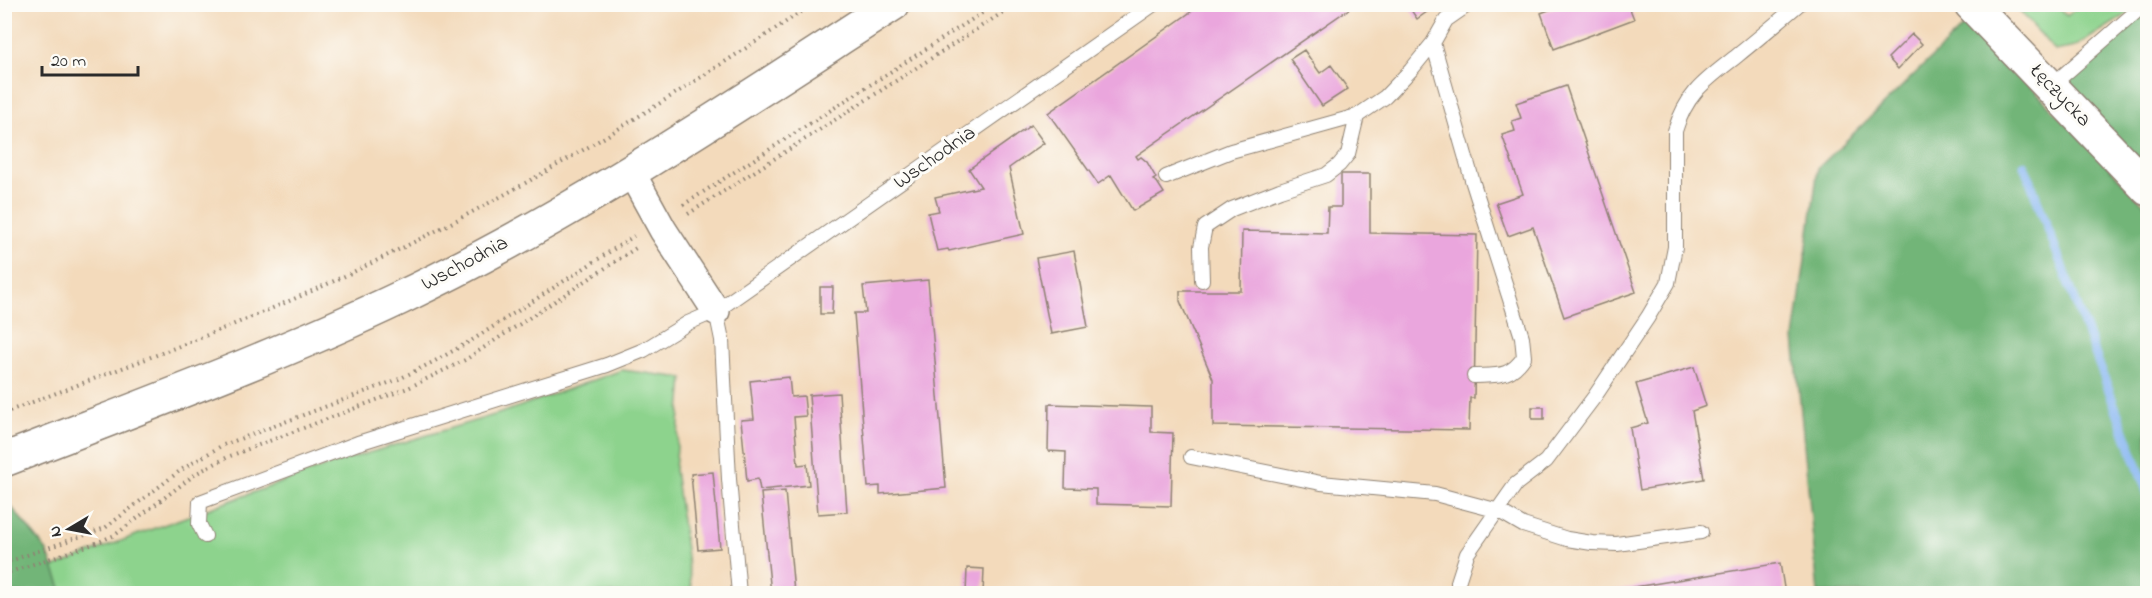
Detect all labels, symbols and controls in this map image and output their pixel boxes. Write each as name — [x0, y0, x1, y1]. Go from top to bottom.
scale bar — [42, 39, 138, 77]
text: 20 m — [51, 49, 86, 75]
street label: Łęczycka — [2020, 57, 2098, 136]
street label: Wschodnia — [888, 119, 982, 197]
street label: Wschodnia — [416, 229, 514, 299]
north arrow — [39, 499, 99, 559]
text: N — [43, 524, 69, 539]

